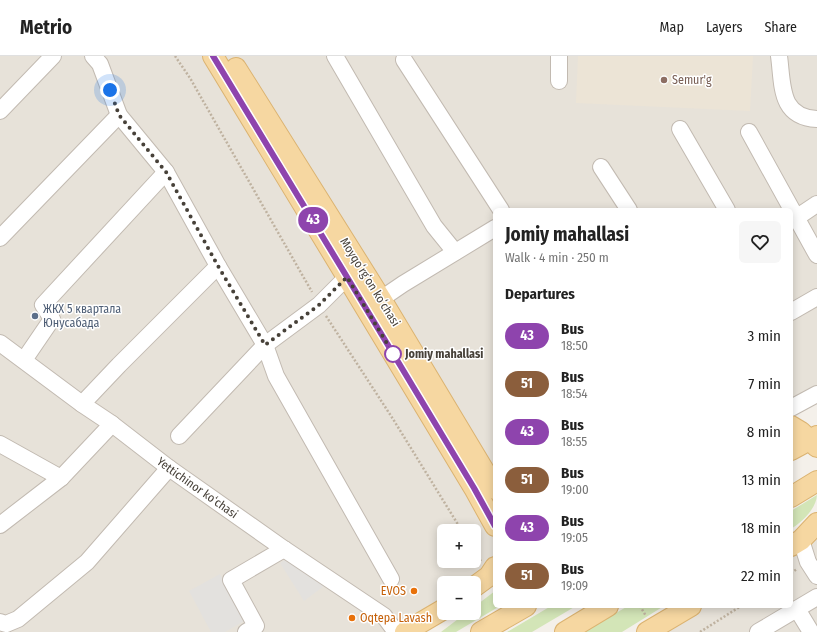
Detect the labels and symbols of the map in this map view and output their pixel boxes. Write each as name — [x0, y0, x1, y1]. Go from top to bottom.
place label: Semur'g — [672, 73, 712, 87]
marker: Semur'g — [659, 75, 669, 85]
your location — [100, 80, 120, 100]
line badge: 43 — [295, 207, 331, 233]
street label: Moyqoʻrgʻon koʻchasi — [337, 235, 404, 329]
place label: ЖКХ 5 квартала Юнусабада — [43, 302, 121, 330]
marker: ЖКХ 5 квартала Юнусабада — [30, 311, 40, 321]
marker: Jomiy mahallasi — [384, 345, 402, 363]
place label: Jomiy mahallasi — [404, 347, 483, 361]
street label: Yettichinor ko‘chasi — [154, 454, 241, 521]
place label: EVOS — [381, 584, 406, 598]
marker: EVOS — [409, 586, 419, 596]
place label: Oqtepa Lavash — [360, 611, 432, 625]
marker: Oqtepa Lavash — [347, 613, 357, 623]

